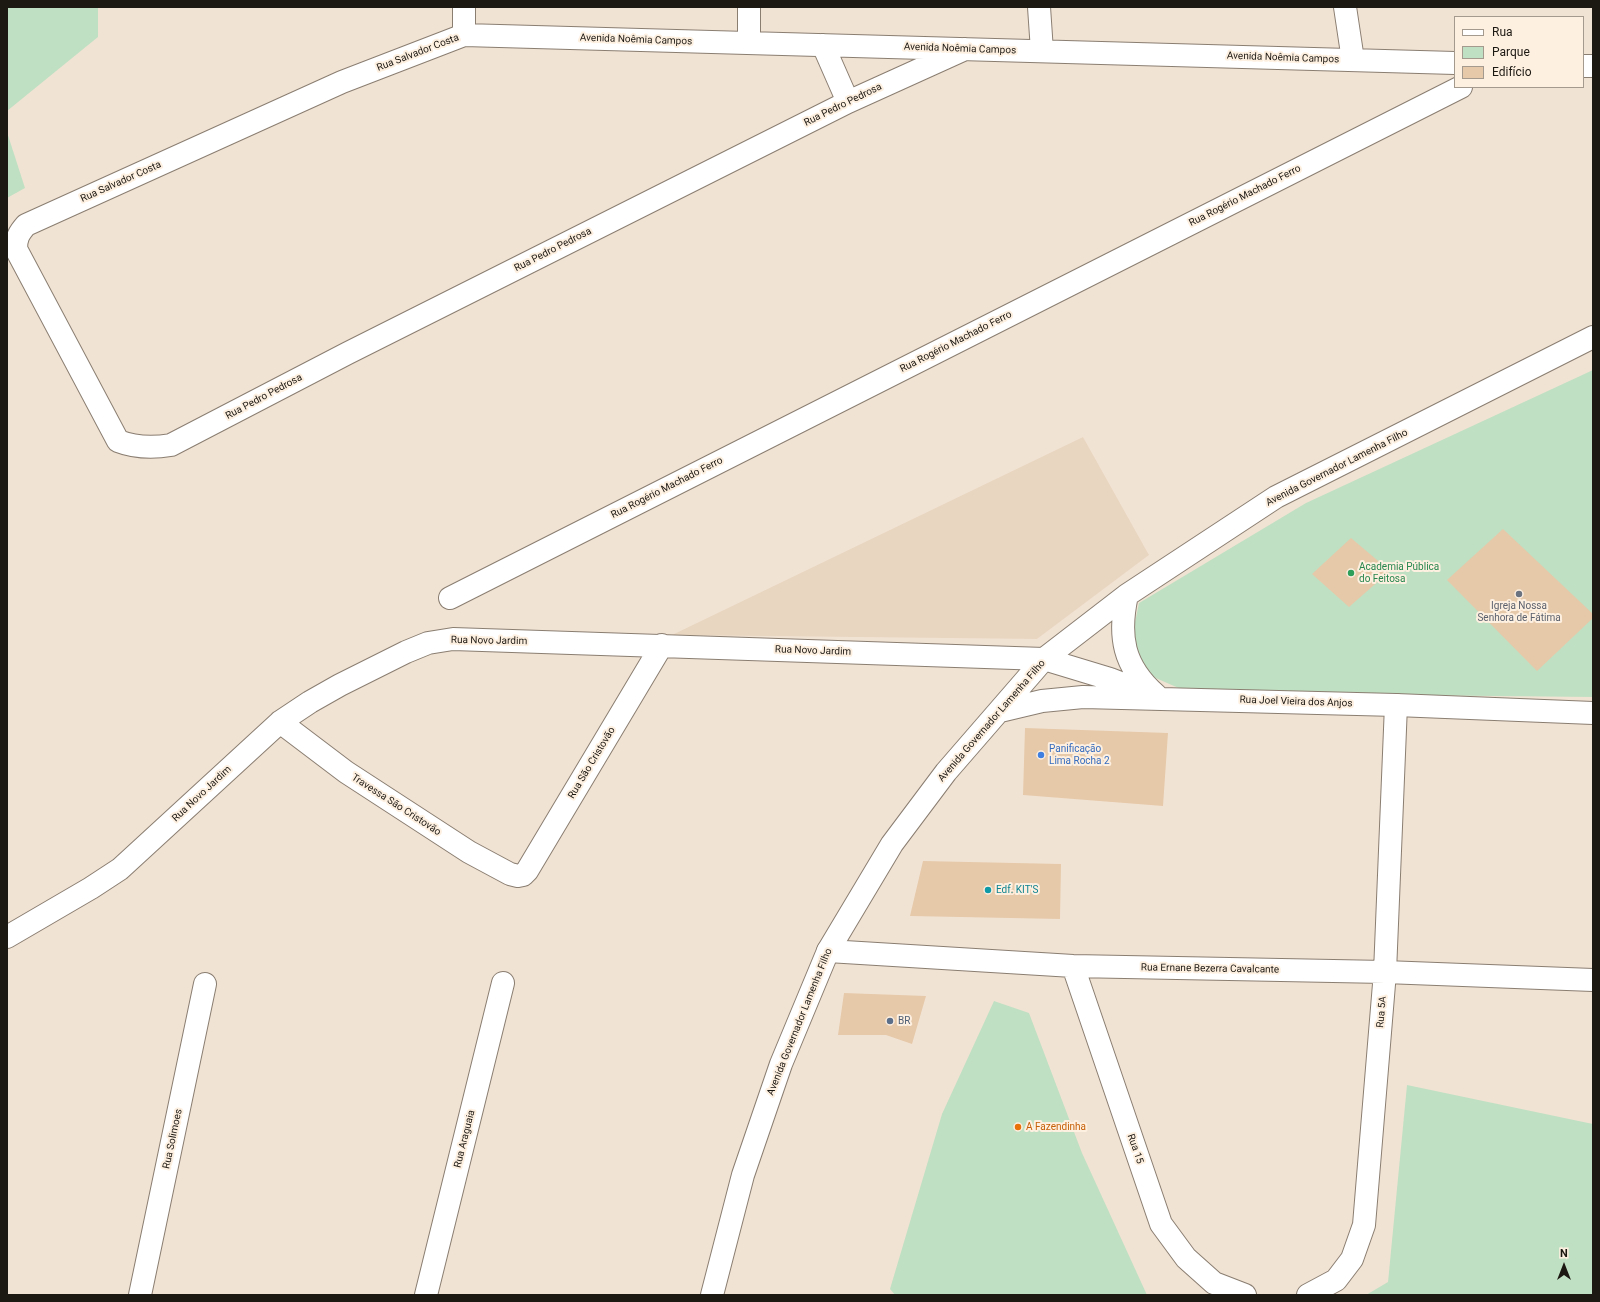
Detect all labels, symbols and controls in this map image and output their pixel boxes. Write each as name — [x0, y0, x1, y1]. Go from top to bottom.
legend — [1454, 16, 1584, 88]
text: Rua — [1492, 25, 1513, 39]
street label: Rua Salvador Costa — [375, 32, 461, 74]
street label: Avenida Noêmia Campos — [580, 32, 692, 48]
street label: Avenida Noêmia Campos — [904, 41, 1016, 57]
text: Parque — [1492, 45, 1530, 59]
street label: Avenida Noêmia Campos — [1227, 50, 1339, 66]
text: Edifício — [1492, 65, 1532, 79]
street label: Rua Pedro Pedrosa — [802, 81, 884, 129]
street label: Rua Salvador Costa — [79, 159, 163, 205]
street label: Rua Rogério Machado Ferro — [1187, 163, 1303, 229]
street label: Rua Pedro Pedrosa — [512, 225, 594, 275]
street label: Rua Rogério Machado Ferro — [898, 309, 1014, 375]
street label: Rua Pedro Pedrosa — [224, 372, 304, 422]
street label: Avenida Governador Lamenha Filho — [1264, 427, 1410, 509]
street label: Rua Rogério Machado Ferro — [609, 455, 725, 521]
place label: Academia Pública do Feitosa — [1359, 561, 1439, 584]
marker: Academia Pública do Feitosa — [1346, 568, 1356, 578]
marker: Igreja Nossa Senhora de Fátima — [1514, 589, 1524, 599]
place label: Igreja Nossa Senhora de Fátima — [1477, 600, 1561, 624]
street label: Rua Novo Jardim — [451, 634, 527, 648]
street label: Rua Novo Jardim — [775, 644, 851, 658]
street label: Avenida Governador Lamenha Filho — [936, 658, 1048, 784]
street label: Rua Joel Vieira dos Anjos — [1239, 694, 1353, 710]
street label: Rua São Cristovão — [566, 725, 618, 801]
place label: Panificação Lima Rocha 2 — [1049, 743, 1110, 766]
marker: Panificação Lima Rocha 2 — [1036, 750, 1046, 760]
street label: Rua Novo Jardim — [170, 764, 234, 824]
street label: Travessa São Cristovão — [349, 772, 443, 838]
place label: Edf. KIT'S — [996, 884, 1038, 896]
marker: Edf. KIT'S — [983, 885, 993, 895]
street label: Avenida Governador Lamenha Filho — [765, 947, 835, 1097]
street label: Rua Ernane Bezerra Cavalcante — [1141, 962, 1279, 976]
street label: Rua 5A — [1375, 996, 1389, 1028]
place label: BR — [898, 1015, 910, 1027]
marker: BR — [885, 1016, 895, 1026]
street label: Rua Solimoes — [161, 1108, 185, 1170]
street label: Rua Araguaia — [452, 1109, 478, 1169]
place label: A Fazendinha — [1026, 1121, 1086, 1133]
marker: A Fazendinha — [1013, 1122, 1023, 1132]
street label: Rua 15 — [1124, 1132, 1146, 1166]
north arrow — [1544, 1246, 1584, 1286]
text: N — [1560, 1247, 1568, 1260]

